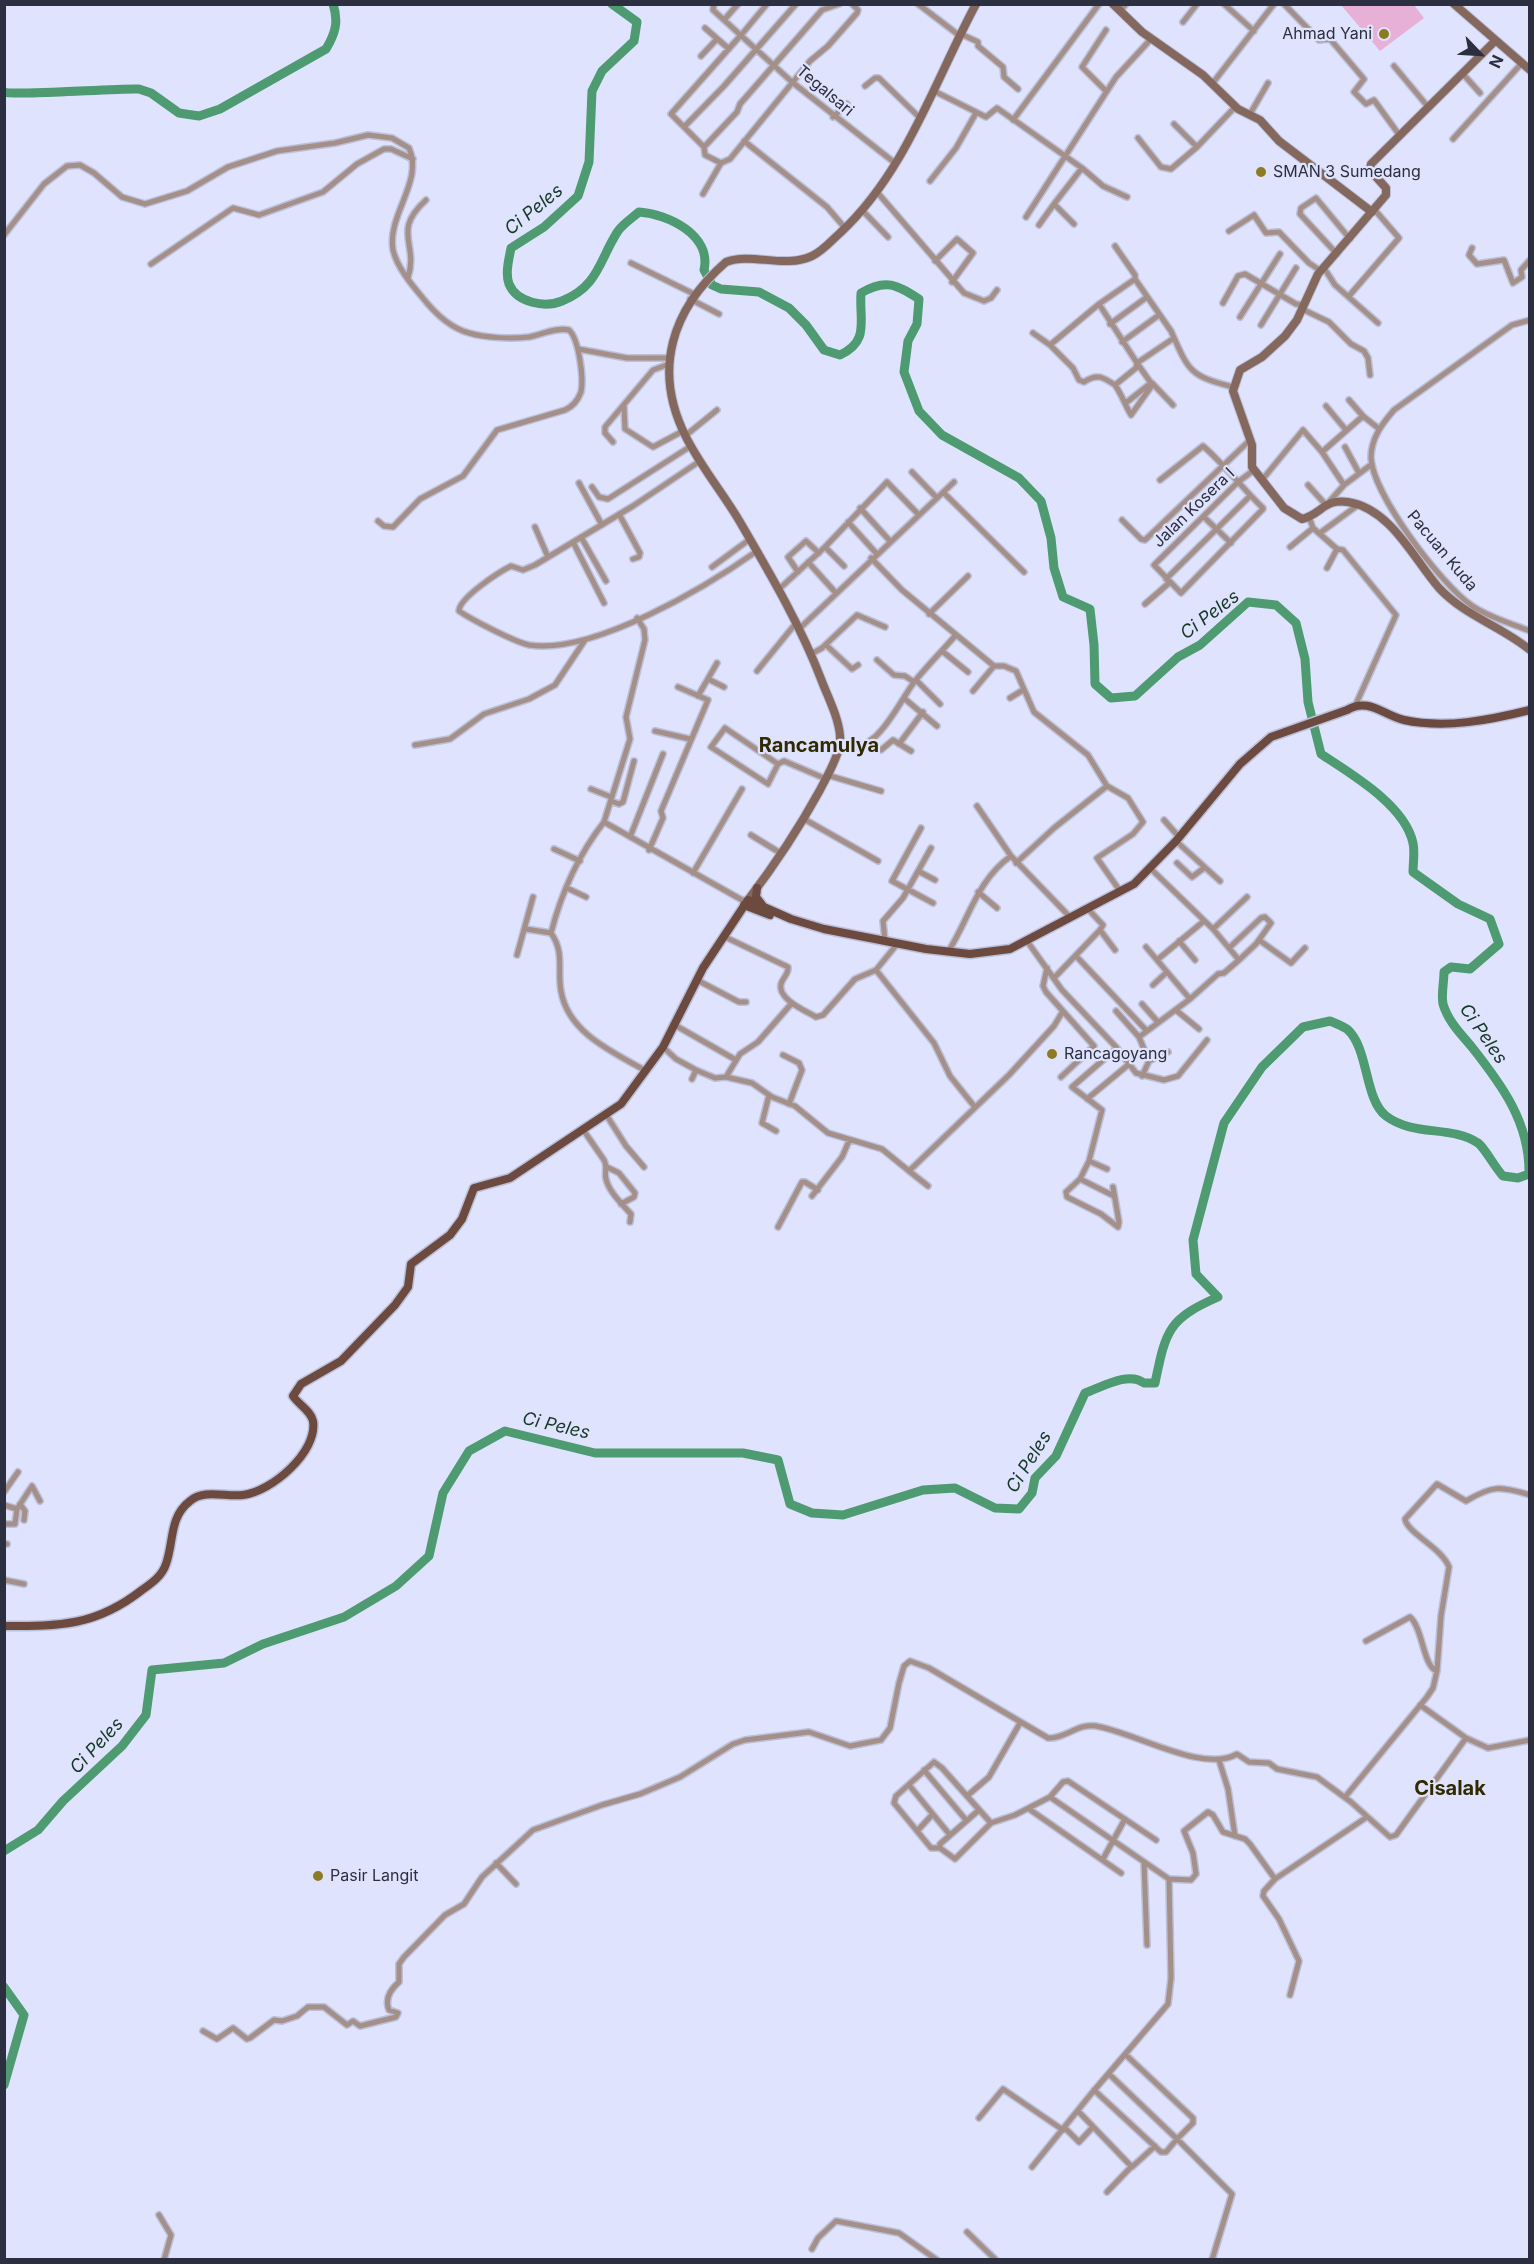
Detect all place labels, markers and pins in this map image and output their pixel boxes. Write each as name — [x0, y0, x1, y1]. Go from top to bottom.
place label: Ahmad Yani — [1282, 24, 1372, 44]
marker: Ahmad Yani — [1377, 27, 1391, 41]
place label: SMAN 3 Sumedang — [1273, 162, 1421, 182]
marker: SMAN 3 Sumedang — [1254, 165, 1268, 179]
place label: Rancagoyang — [1064, 1044, 1167, 1064]
marker: Rancagoyang — [1045, 1047, 1059, 1061]
place label: Pasir Langit — [330, 1866, 418, 1886]
marker: Pasir Langit — [311, 1869, 325, 1883]

